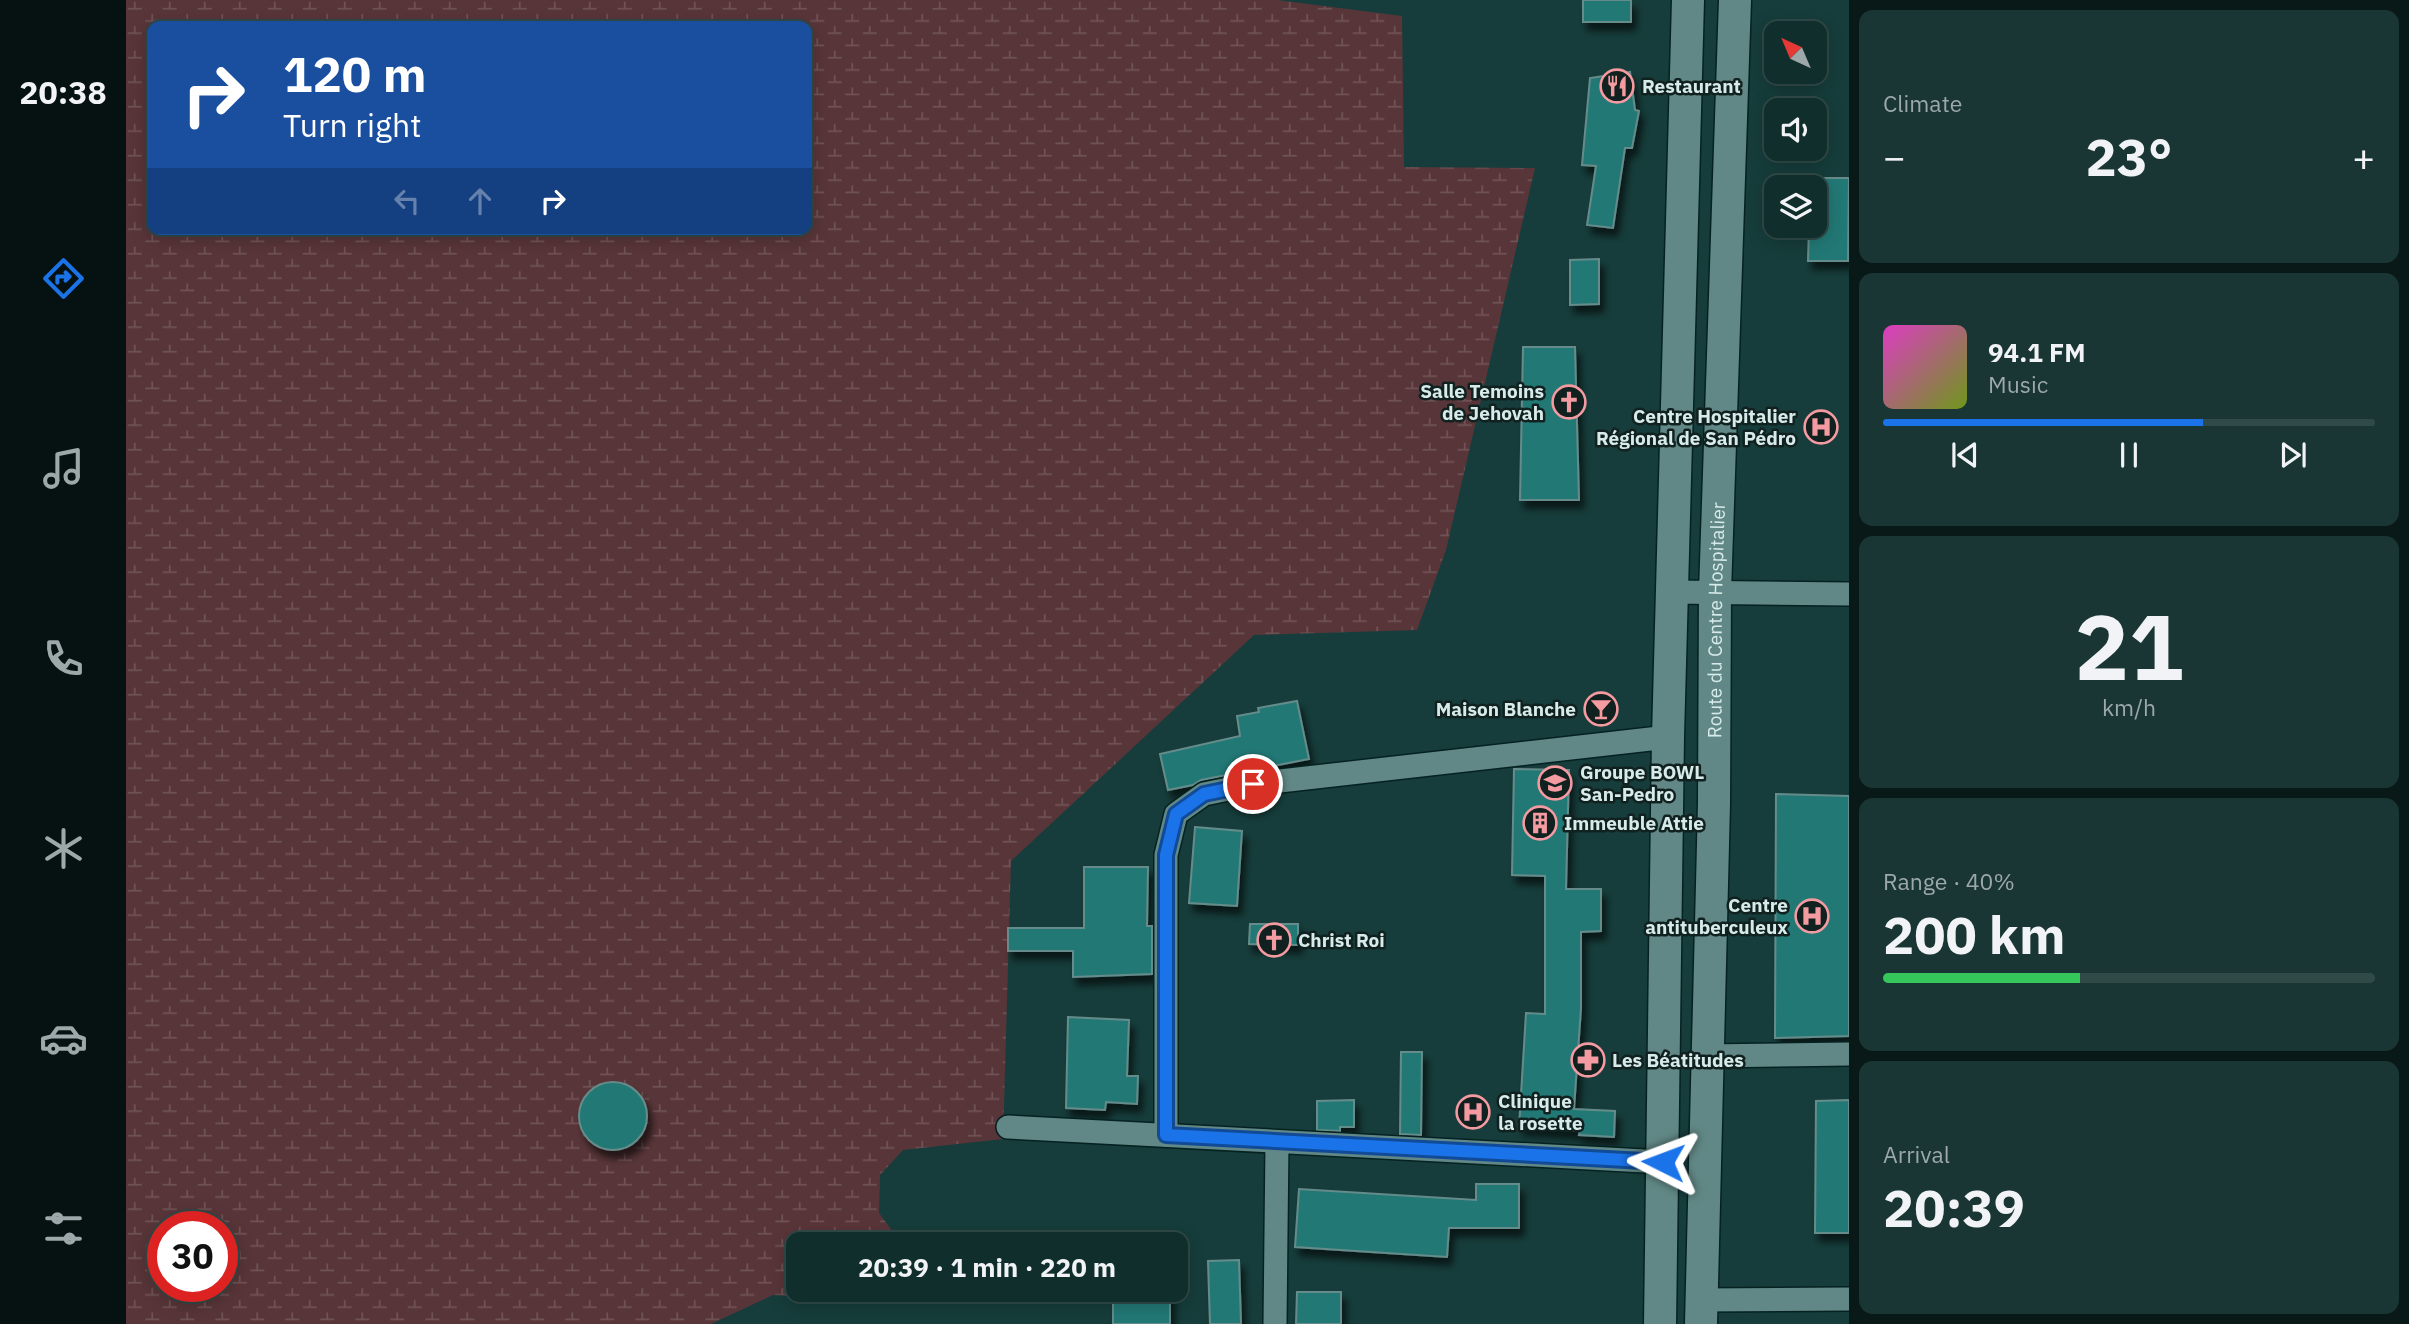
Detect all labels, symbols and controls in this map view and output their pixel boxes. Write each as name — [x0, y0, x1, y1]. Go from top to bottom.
north arrow — [1764, 21, 1827, 84]
map controls — [1764, 21, 1827, 238]
text: 120 m — [283, 42, 427, 105]
icon: right — [168, 49, 259, 140]
restaurant icon: Restaurant — [1598, 67, 1636, 105]
text: 20:38 — [19, 71, 107, 113]
place label: Restaurant — [1642, 74, 1741, 98]
text: Climate — [1883, 88, 1962, 118]
button: sound — [1764, 98, 1827, 161]
text: Turn right — [283, 104, 421, 146]
text: 23° — [2086, 123, 2172, 190]
text: − — [1883, 132, 1906, 181]
text: + — [2352, 132, 2375, 181]
button: layers — [1764, 175, 1827, 238]
icon: left — [388, 182, 426, 220]
icon: ahead — [461, 182, 499, 220]
icon: right — [534, 182, 572, 220]
icon: directions — [39, 254, 88, 303]
text: 94.1 FM — [1988, 335, 2086, 369]
text: Music — [1988, 369, 2048, 399]
place label: Salle Temoins de Jehovah — [1420, 379, 1544, 425]
church icon: Salle Temoins de Jehovah — [1550, 383, 1588, 421]
place label: Centre Hospitalier Régional de San Pédro — [1596, 404, 1796, 450]
hospital icon: Centre Hospitalier Régional de San Pédro — [1802, 408, 1840, 446]
icon: previous — [1946, 436, 1984, 474]
icon: pause — [2110, 436, 2148, 474]
icon: next — [2274, 436, 2312, 474]
icon: music — [39, 444, 88, 493]
street label: Route du Centre Hospitalier — [1702, 502, 1730, 738]
text: 21 — [2074, 587, 2184, 705]
icon: phone — [39, 634, 88, 683]
bar icon: Maison Blanche — [1582, 690, 1620, 728]
text: km/h — [2102, 692, 2156, 722]
place label: Maison Blanche — [1436, 697, 1576, 721]
pin — [1223, 754, 1283, 814]
place label: Groupe BOWL San-Pedro — [1580, 760, 1704, 806]
school or university icon: Groupe BOWL San-Pedro — [1536, 764, 1574, 802]
icon: arrive — [1234, 765, 1272, 803]
building icon: Immeuble Attie — [1521, 804, 1559, 842]
place label: Immeuble Attie — [1564, 811, 1704, 835]
icon: climate — [39, 824, 88, 873]
text: Range · 40% — [1883, 866, 2015, 896]
place label: Centre antituberculeux — [1645, 893, 1788, 939]
hospital icon: Centre antituberculeux — [1793, 897, 1831, 935]
text: 200 km — [1883, 901, 2065, 968]
church icon: Christ Roi — [1255, 921, 1293, 959]
place label: Christ Roi — [1298, 928, 1385, 952]
icon: car — [39, 1014, 88, 1063]
pharmacy icon: Les Béatitudes — [1569, 1041, 1607, 1079]
place label: Les Béatitudes — [1612, 1048, 1744, 1072]
place label: Clinique la rosette — [1498, 1089, 1583, 1135]
hospital icon: Clinique la rosette — [1454, 1093, 1492, 1131]
position arrow — [1626, 1125, 1700, 1199]
text: Arrival — [1883, 1139, 1950, 1169]
text: 20:39 — [1883, 1174, 2025, 1241]
icon: filters — [39, 1204, 88, 1253]
speed limit sign: 30 — [147, 1211, 238, 1302]
text: 20:39 · 1 min · 220 m — [858, 1250, 1116, 1284]

